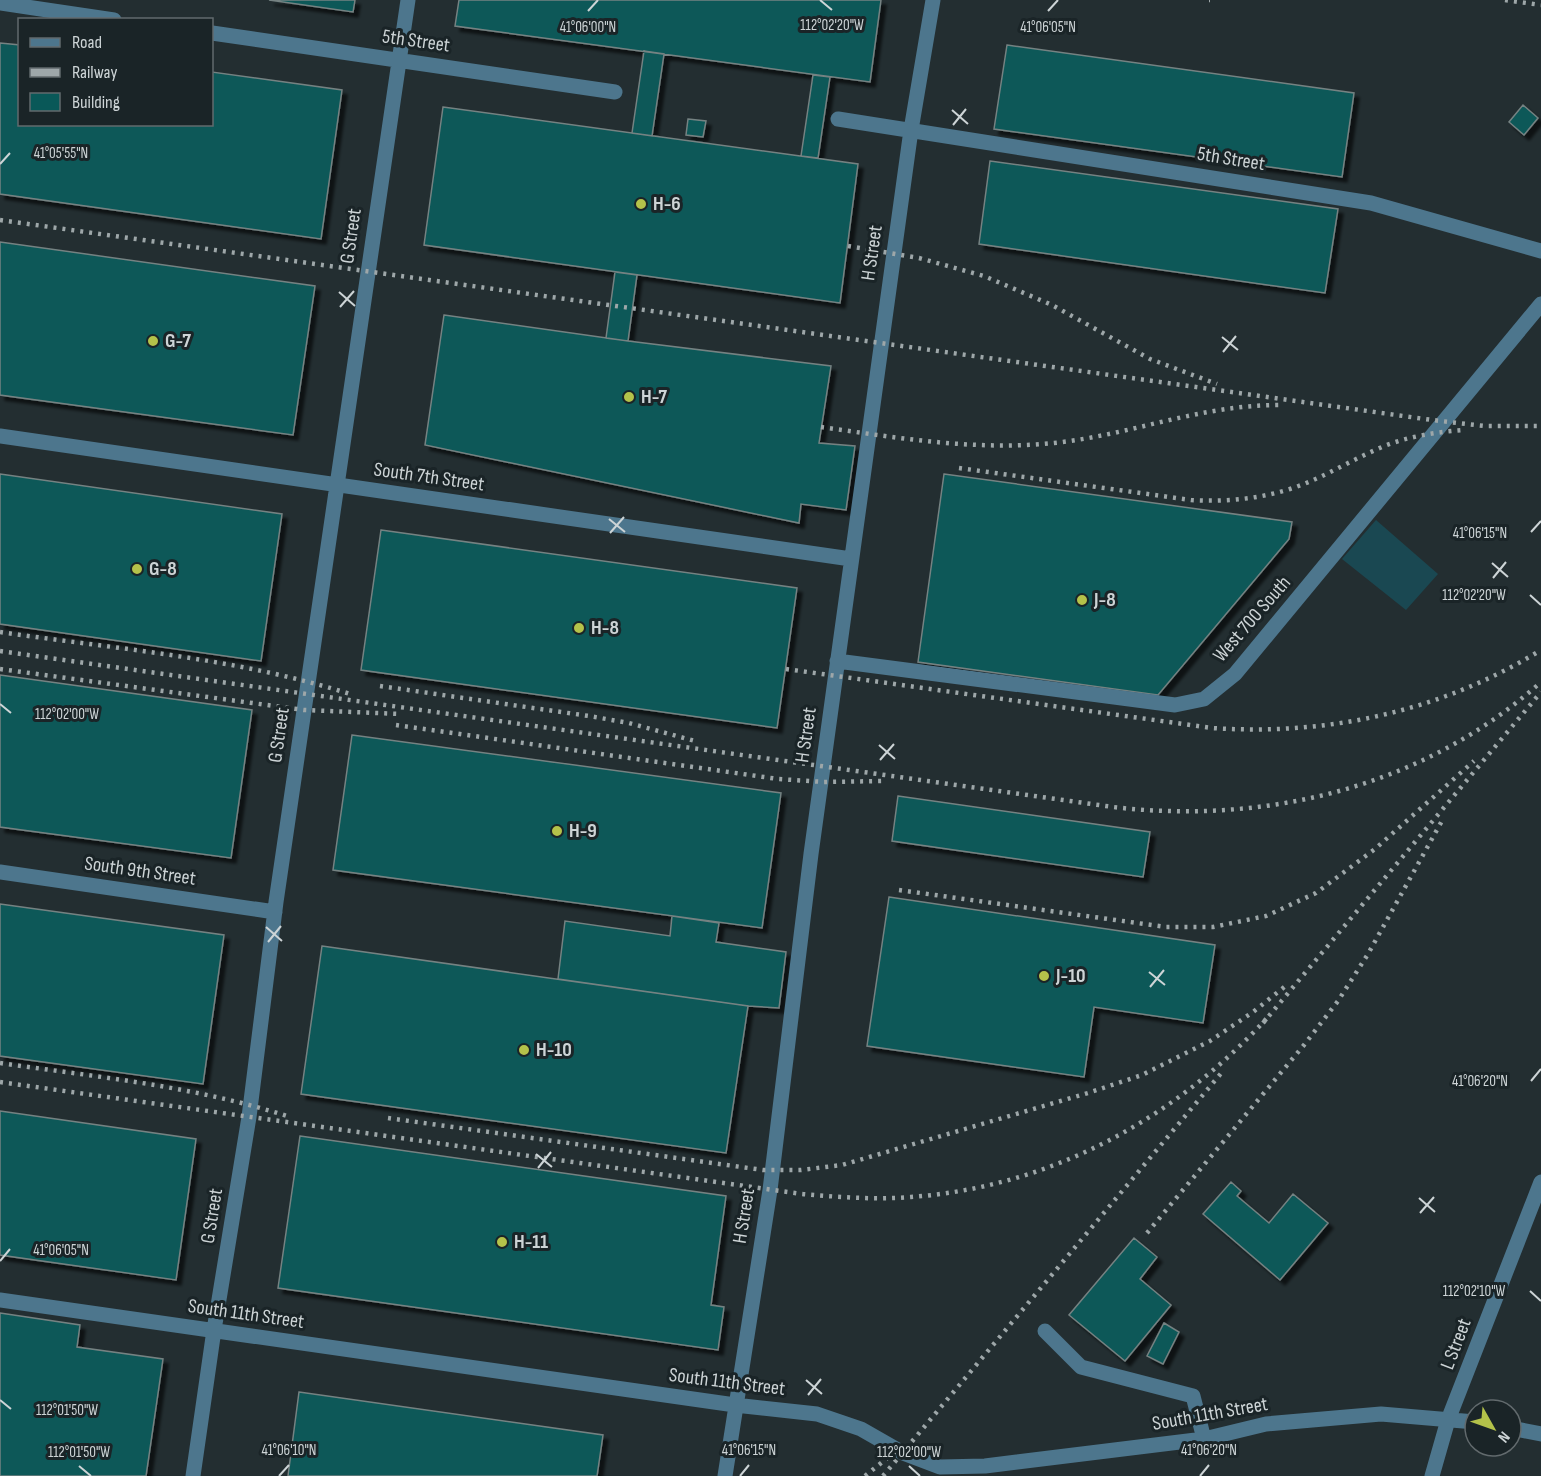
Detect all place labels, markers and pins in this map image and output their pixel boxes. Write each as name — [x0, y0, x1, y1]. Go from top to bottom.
place label: H-6 — [653, 192, 681, 216]
marker: H-6 — [634, 197, 648, 211]
place label: G-7 — [165, 329, 191, 353]
marker: G-7 — [146, 334, 160, 348]
place label: H-7 — [641, 385, 667, 409]
marker: H-7 — [622, 390, 636, 404]
place label: G-8 — [149, 557, 177, 581]
marker: G-8 — [130, 562, 144, 576]
place label: J-8 — [1093, 588, 1116, 612]
marker: J-8 — [1075, 593, 1089, 607]
place label: H-8 — [591, 616, 619, 640]
marker: H-8 — [572, 621, 586, 635]
place label: H-9 — [569, 819, 597, 843]
marker: H-9 — [550, 824, 564, 838]
place label: J-10 — [1055, 964, 1086, 988]
marker: J-10 — [1037, 969, 1051, 983]
place label: H-10 — [536, 1038, 572, 1062]
marker: H-10 — [517, 1043, 531, 1057]
place label: H-11 — [514, 1230, 548, 1254]
marker: H-11 — [495, 1235, 509, 1249]

